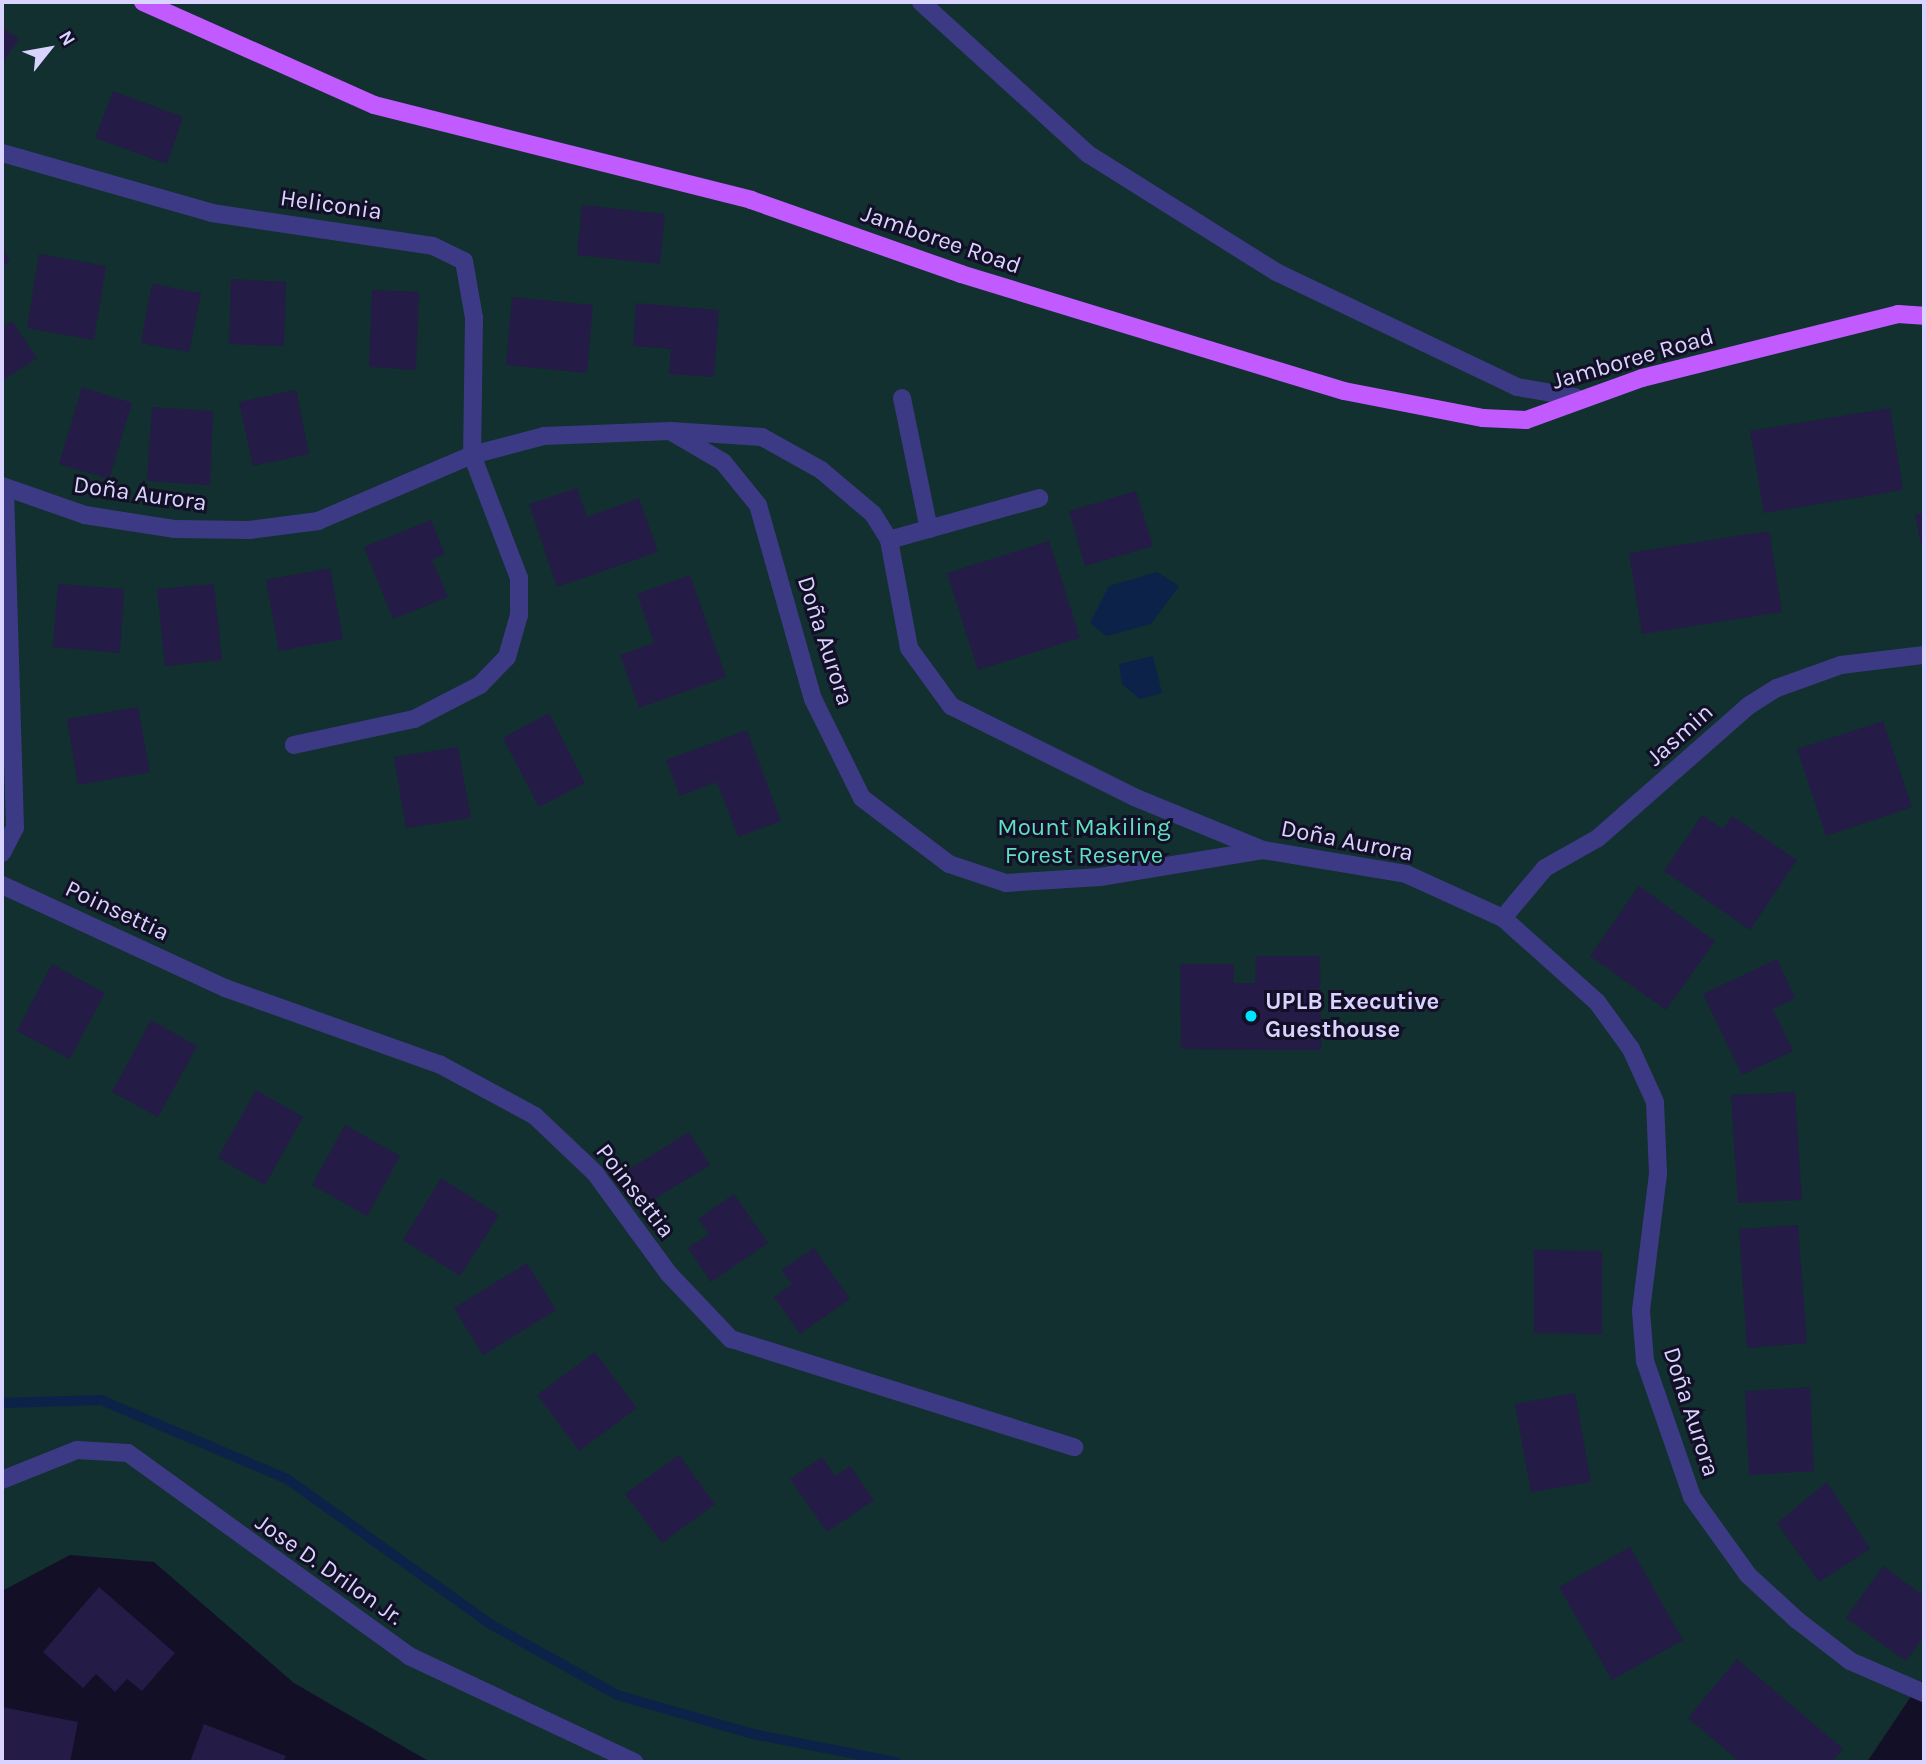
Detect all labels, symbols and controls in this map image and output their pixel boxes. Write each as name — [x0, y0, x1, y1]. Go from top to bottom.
north arrow — [14, 14, 84, 84]
text: N — [54, 27, 80, 50]
street label: Heliconia — [278, 184, 384, 226]
street label: Jamboree Road — [857, 199, 1025, 281]
street label: Jamboree Road — [1549, 322, 1717, 396]
street label: Doña Aurora — [71, 470, 209, 518]
street label: Doña Aurora — [791, 573, 859, 709]
street label: Jasmin — [1641, 698, 1719, 772]
park label: Mount Makiling Forest Reserve — [997, 814, 1171, 870]
street label: Doña Aurora — [1278, 814, 1416, 868]
street label: Poinsettia — [60, 874, 174, 948]
place label: UPLB Executive Guesthouse — [1265, 988, 1439, 1044]
marker: UPLB Executive Guesthouse — [1243, 1008, 1259, 1024]
street label: Poinsettia — [589, 1138, 681, 1244]
street label: Doña Aurora — [1657, 1344, 1725, 1480]
street label: Jose D. Drilon Jr. — [250, 1508, 408, 1632]

